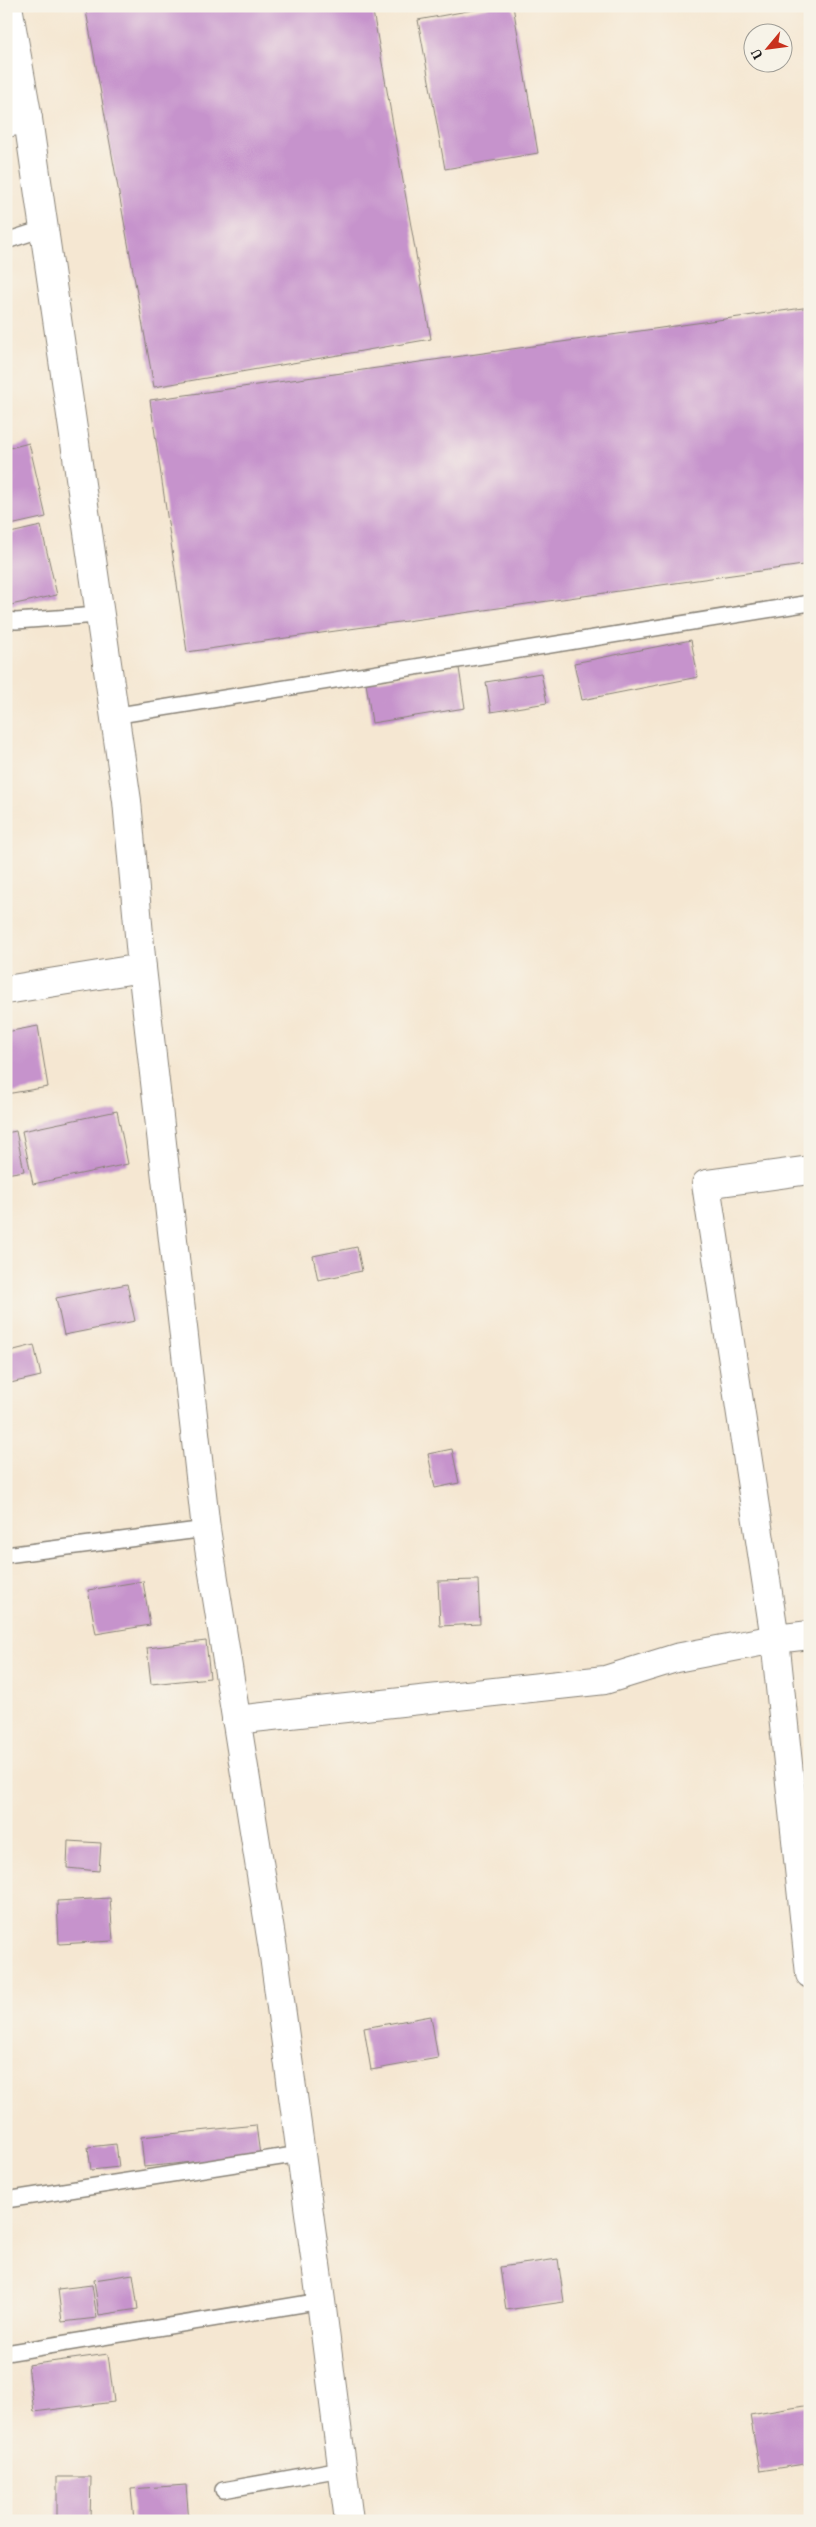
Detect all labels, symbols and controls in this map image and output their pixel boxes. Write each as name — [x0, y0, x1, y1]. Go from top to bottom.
north arrow — [744, 22, 794, 72]
text: U — [747, 44, 769, 62]

